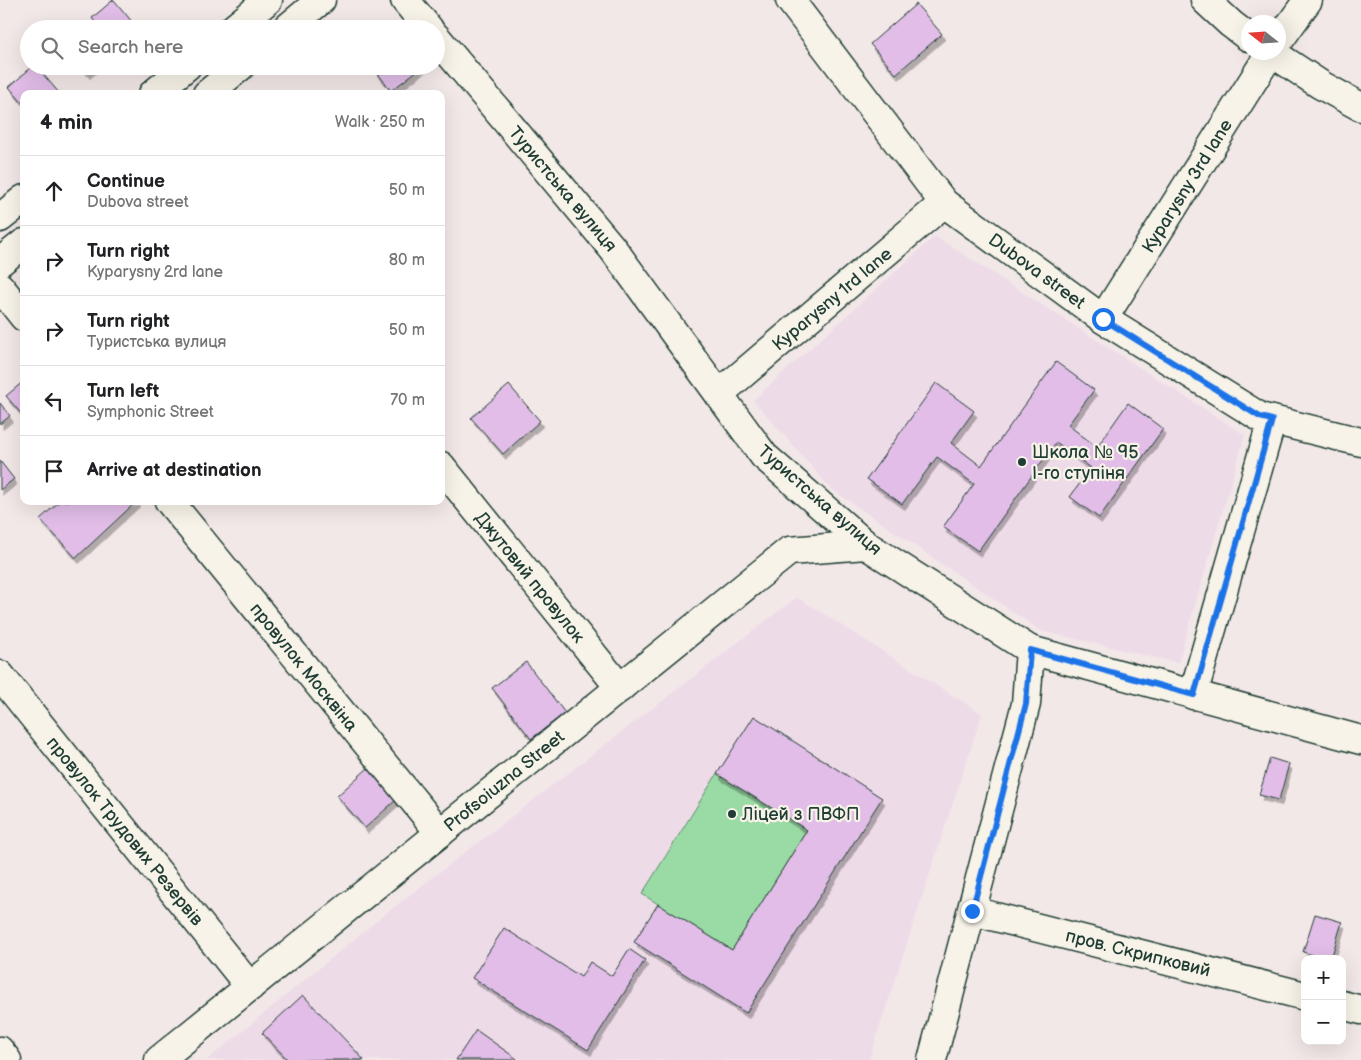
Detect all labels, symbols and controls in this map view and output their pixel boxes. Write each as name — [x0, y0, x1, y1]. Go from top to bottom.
north arrow — [1241, 15, 1286, 60]
search box — [20, 20, 445, 75]
icon: search — [38, 34, 66, 62]
text: Search here — [78, 36, 183, 59]
text: 4 min — [40, 110, 93, 135]
text: Walk · 250 m — [335, 113, 425, 132]
street label: Kyparysny 3rd lane — [1138, 115, 1237, 257]
street label: Туристська вулиця — [504, 122, 621, 256]
text: Continue — [87, 170, 165, 193]
icon: ahead — [40, 177, 68, 205]
text: 50 m — [389, 181, 425, 200]
text: Dubova street — [87, 193, 189, 212]
street label: Dubova street — [984, 229, 1090, 314]
text: Turn right — [87, 240, 170, 263]
street label: Kyparysny 1rd lane — [768, 243, 897, 355]
icon: right — [40, 247, 68, 275]
text: 80 m — [389, 251, 425, 270]
text: Kyparysny 2rd lane — [87, 263, 223, 282]
route start — [1092, 308, 1115, 331]
text: Turn right — [87, 310, 170, 333]
icon: right — [40, 317, 68, 345]
text: 50 m — [389, 321, 425, 340]
text: Туристська вулиця — [87, 333, 226, 352]
text: Turn left — [87, 380, 159, 403]
icon: left — [40, 387, 68, 415]
text: 70 m — [390, 391, 425, 410]
text: Symphonic Street — [87, 403, 214, 422]
street label: Туристська вулиця — [754, 441, 886, 560]
place label: Школа № 95 І-го ступіня — [1032, 442, 1139, 484]
marker: Школа № 95 І-го ступіня — [1016, 456, 1028, 468]
icon: arrive — [40, 457, 68, 485]
text: Arrive at destination — [87, 459, 262, 482]
street label: Джутовий провулок — [470, 508, 589, 647]
street label: провулок Москвіна — [245, 599, 362, 736]
street label: Profsoiuzna Street — [440, 726, 569, 836]
street label: провулок Трудових Резервів — [42, 733, 208, 930]
place label: Ліцей з ПВФП — [741, 804, 860, 825]
marker: Ліцей з ПВФП — [726, 808, 738, 820]
route end — [961, 900, 984, 923]
street label: пров. Скрипковий — [1063, 925, 1212, 982]
map controls — [1301, 955, 1346, 1045]
button: + — [1301, 955, 1346, 1000]
button: − — [1301, 1000, 1346, 1045]

